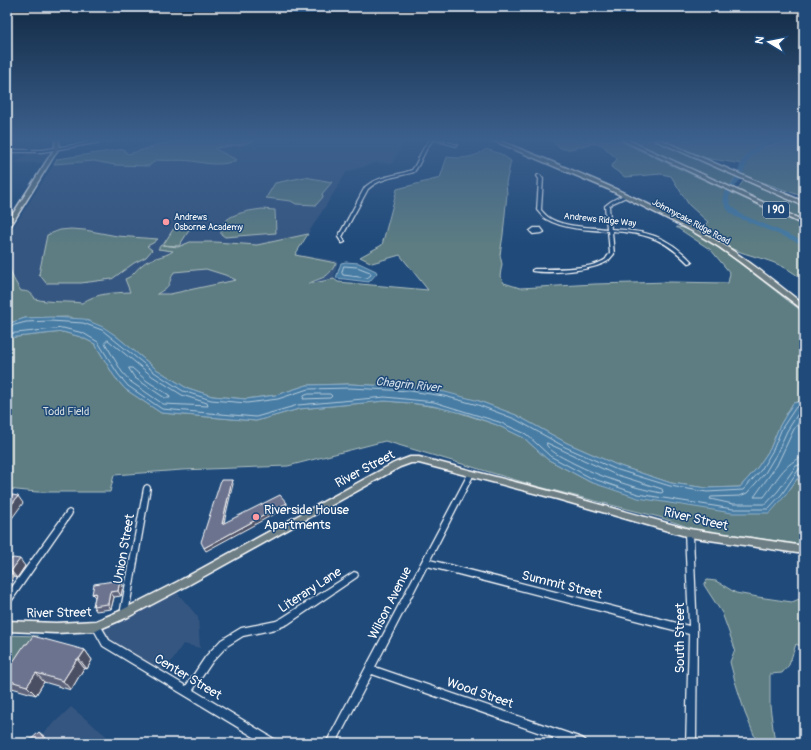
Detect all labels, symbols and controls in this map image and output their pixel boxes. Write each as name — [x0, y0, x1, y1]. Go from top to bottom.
north arrow — [749, 22, 789, 62]
text: N — [753, 35, 767, 45]
street label: Johnnycake Ridge Road — [650, 197, 732, 247]
road number: I 90 — [763, 202, 789, 218]
street label: Andrews Ridge Way — [563, 211, 637, 229]
place label: Andrews Osborne Academy — [174, 212, 243, 233]
marker: Andrews Osborne Academy — [161, 217, 171, 227]
water label: Chagrin River — [375, 374, 443, 396]
park label: Todd Field — [43, 405, 89, 418]
street label: River Street — [332, 446, 398, 491]
place label: Riverside House Apartments — [264, 502, 350, 533]
street label: River Street — [662, 504, 730, 534]
street label: Union Street — [110, 512, 138, 585]
marker: Riverside House Apartments — [251, 512, 261, 522]
street label: Literary Lane — [276, 563, 345, 616]
street label: Wilson Avenue — [365, 564, 415, 642]
street label: Summit Street — [520, 567, 605, 603]
street label: South Street — [672, 602, 688, 673]
street label: River Street — [26, 604, 92, 622]
street label: Center Street — [151, 651, 225, 704]
street label: Wood Street — [445, 674, 516, 712]

